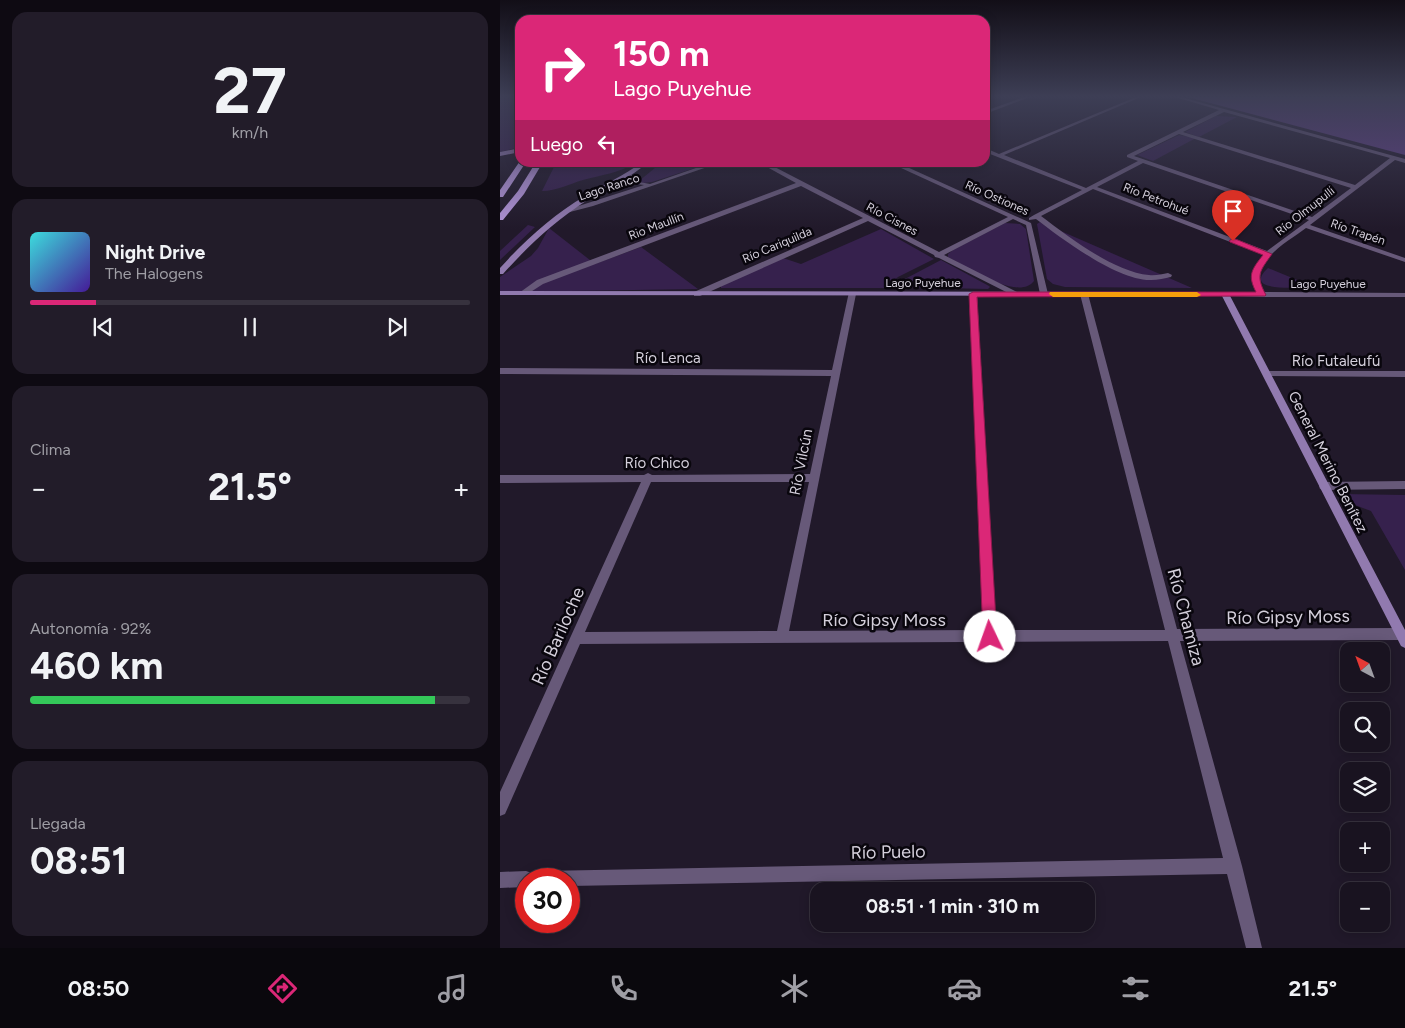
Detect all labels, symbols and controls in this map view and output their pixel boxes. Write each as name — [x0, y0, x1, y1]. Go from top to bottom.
text: 150 m — [613, 33, 710, 75]
icon: right — [530, 35, 595, 100]
text: 27 — [213, 51, 287, 129]
text: Lago Puyehue — [613, 75, 752, 102]
text: km/h — [232, 123, 268, 142]
icon: left — [593, 130, 621, 158]
text: Luego — [530, 133, 583, 156]
street label: Lago Ranco — [577, 171, 641, 203]
street label: Río Ostiones — [963, 178, 1031, 218]
street label: Río Petrohué — [1121, 180, 1191, 218]
street label: Río Olmupulli — [1273, 184, 1337, 238]
pin — [1212, 190, 1254, 241]
icon: arrive — [1219, 197, 1247, 225]
street label: Río Cisnes — [864, 200, 920, 239]
street label: Rio Maullín — [626, 209, 686, 243]
street label: Río Trapén — [1329, 216, 1387, 248]
street label: Río Cariquilda — [740, 224, 814, 266]
text: Night Drive — [105, 241, 205, 264]
text: The Halogens — [105, 264, 203, 283]
street label: Lago Puyehue — [885, 276, 961, 290]
street label: Lago Puyehue — [1290, 277, 1366, 291]
icon: previous — [89, 313, 117, 341]
icon: pause — [236, 313, 264, 341]
icon: next — [383, 313, 411, 341]
street label: Río Lenca — [635, 349, 701, 367]
street label: Río Futaleufú — [1292, 352, 1380, 370]
street label: General Merino Benítez — [1284, 388, 1372, 536]
street label: Río Vilcún — [786, 427, 816, 497]
text: Clima — [30, 440, 71, 459]
street label: Río Chico — [625, 454, 690, 472]
text: 21.5° — [208, 464, 292, 510]
text: − — [30, 471, 47, 505]
text: + — [453, 471, 470, 505]
street label: Río Chamiza — [1162, 566, 1210, 668]
street label: Río Bariloche — [527, 584, 589, 688]
street label: Río Gipsy Moss — [1226, 605, 1350, 629]
street label: Río Gipsy Moss — [822, 609, 946, 631]
position arrow — [963, 610, 1015, 662]
text: Autonomía · 92% — [30, 619, 151, 638]
north arrow — [1340, 642, 1390, 692]
map controls — [1340, 642, 1390, 932]
text: 460 km — [30, 643, 163, 689]
button: search — [1340, 702, 1390, 752]
button: layers — [1340, 762, 1390, 812]
text: Llegada — [30, 814, 86, 833]
button: + — [1340, 822, 1390, 872]
text: 08:51 — [30, 838, 127, 884]
street label: Río Puelo — [850, 840, 926, 864]
speed limit sign: 30 — [515, 868, 580, 933]
button: − — [1340, 882, 1390, 932]
text: 08:51 · 1 min · 310 m — [866, 895, 1039, 918]
icon: directions — [265, 971, 300, 1006]
icon: music — [435, 971, 470, 1006]
icon: phone — [606, 971, 641, 1006]
icon: climate — [777, 971, 812, 1006]
icon: car — [947, 971, 982, 1006]
icon: filters — [1118, 971, 1153, 1006]
text: 08:50 — [68, 975, 129, 1002]
text: 21.5° — [1289, 975, 1337, 1002]

